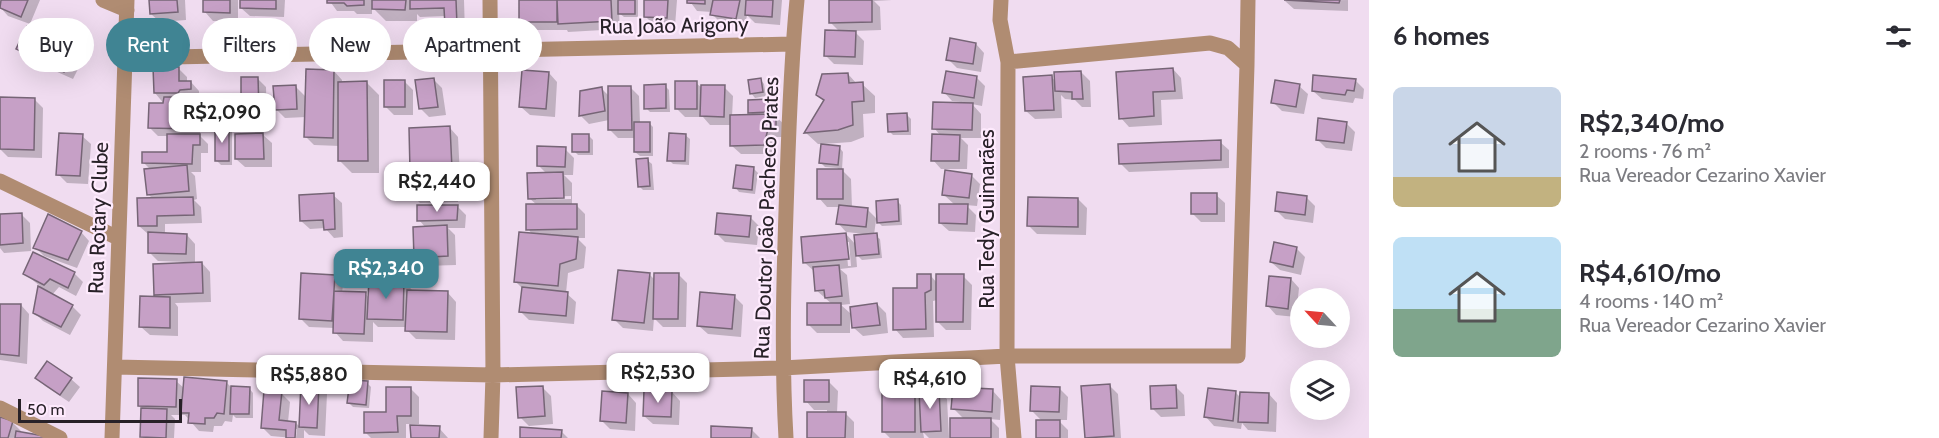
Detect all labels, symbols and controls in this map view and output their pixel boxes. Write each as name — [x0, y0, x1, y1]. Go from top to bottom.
street label: Rua João Arigony — [599, 11, 749, 39]
chip: Buy — [18, 18, 94, 72]
chip: Rent — [106, 18, 190, 72]
chip: Filters — [202, 18, 297, 72]
chip: New — [309, 18, 391, 72]
chip: Apartment — [403, 18, 542, 72]
text: 6 homes — [1393, 20, 1490, 52]
icon: filters — [1882, 20, 1915, 53]
street label: Rua Doutor João Pacheco Prates — [749, 76, 783, 360]
pin: R$2,090 — [167, 93, 277, 144]
text: R$2,090 — [183, 100, 261, 124]
text: R$2,340/mo — [1579, 107, 1724, 139]
icon: home — [1441, 111, 1513, 183]
street label: Rua Tedy Guimarães — [974, 129, 999, 309]
text: 2 rooms · 76 m² — [1579, 139, 1711, 163]
street label: Rua Rotary Clube — [83, 141, 113, 295]
pin: R$2,440 — [382, 162, 492, 213]
text: Rua Vereador Cezarino Xavier — [1579, 163, 1826, 187]
text: R$2,440 — [398, 169, 476, 193]
pin: R$2,340 — [331, 249, 441, 300]
text: R$2,340 — [348, 256, 424, 280]
text: R$4,610/mo — [1579, 257, 1721, 289]
icon: home — [1441, 261, 1513, 333]
north arrow — [1290, 288, 1350, 348]
map controls — [1290, 288, 1350, 420]
text: 4 rooms · 140 m² — [1579, 289, 1723, 313]
text: Rua Vereador Cezarino Xavier — [1579, 313, 1826, 337]
pin: R$2,530 — [603, 353, 713, 404]
pin: R$5,880 — [254, 355, 364, 406]
pin: R$4,610 — [875, 359, 985, 410]
text: R$2,530 — [621, 360, 695, 384]
button: layers — [1290, 360, 1350, 420]
text: R$5,880 — [270, 362, 348, 386]
text: R$4,610 — [893, 366, 967, 390]
scale bar — [18, 396, 182, 424]
text: 50 m — [27, 400, 64, 419]

